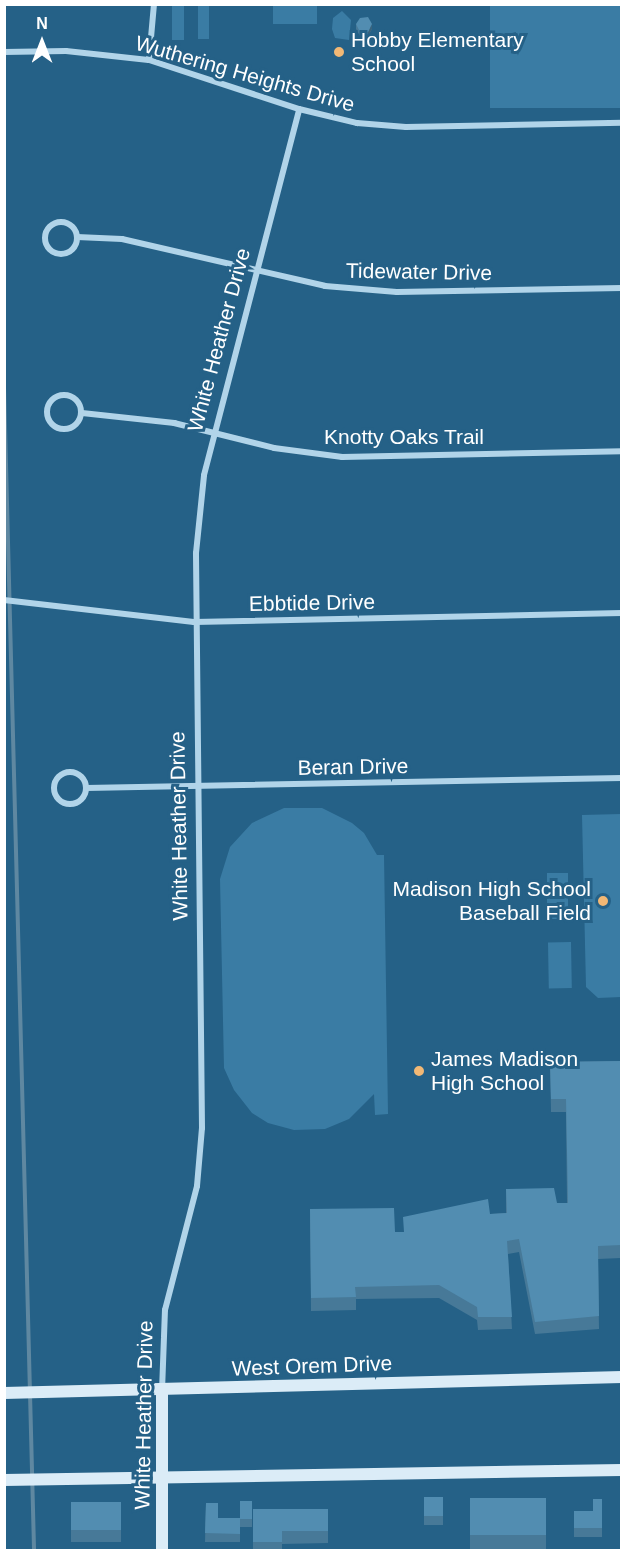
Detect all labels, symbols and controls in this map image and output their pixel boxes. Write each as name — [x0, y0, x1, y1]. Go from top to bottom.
north arrow — [12, 12, 72, 72]
text: N — [36, 15, 48, 32]
place label: Hobby Elementary School — [351, 27, 524, 77]
street label: Wuthering Heights Drive — [132, 31, 358, 117]
marker: Hobby Elementary School — [332, 45, 346, 59]
street label: White Heather Drive — [182, 245, 256, 435]
street label: Tidewater Drive — [346, 258, 492, 286]
street label: Knotty Oaks Trail — [324, 424, 484, 450]
street label: Ebbtide Drive — [249, 589, 375, 617]
street label: White Heather Drive — [165, 731, 193, 921]
street label: Beran Drive — [297, 753, 409, 781]
place label: Madison High School Baseball Field — [393, 876, 591, 926]
marker: Madison High School Baseball Field — [596, 894, 610, 908]
place label: James Madison High School — [431, 1046, 578, 1096]
marker: James Madison High School — [412, 1064, 426, 1078]
street label: White Heather Drive — [130, 1320, 158, 1510]
street label: West Orem Drive — [231, 1351, 393, 1381]

